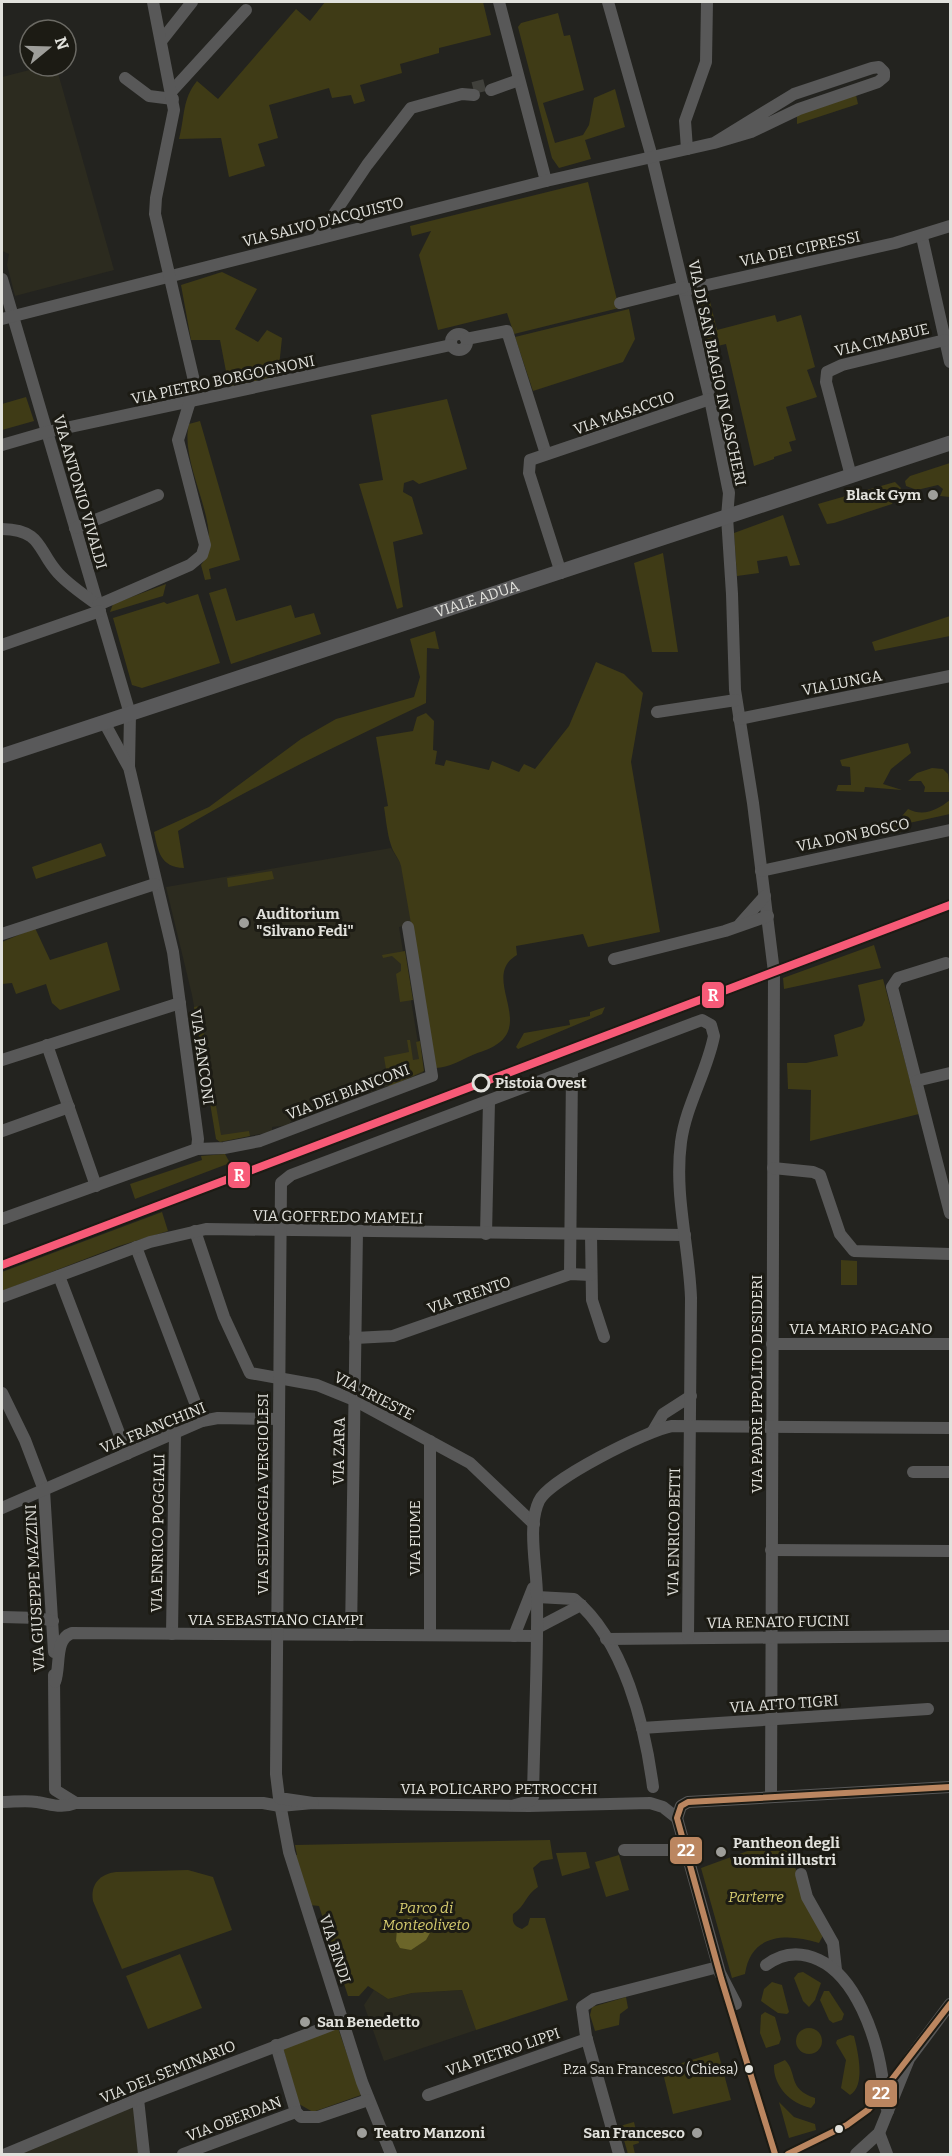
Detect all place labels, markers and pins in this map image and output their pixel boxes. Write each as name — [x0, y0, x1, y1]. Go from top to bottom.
place label: Black Gym — [846, 486, 922, 504]
marker: Black Gym — [926, 488, 940, 502]
place label: Auditorium "Silvano Fedi" — [256, 905, 354, 940]
marker: Auditorium "Silvano Fedi" — [237, 916, 251, 930]
marker: Pistoia Ovest — [472, 1074, 490, 1092]
place label: Pistoia Ovest — [495, 1074, 587, 1092]
place label: Pantheon degli uomini illustri — [733, 1834, 840, 1869]
marker: Pantheon degli uomini illustri — [714, 1845, 728, 1859]
place label: San Benedetto — [317, 2013, 420, 2031]
marker: San Benedetto — [298, 2015, 312, 2029]
place label: P.za San Francesco (Chiesa) — [563, 2061, 738, 2078]
marker: P.za San Francesco (Chiesa) — [743, 2063, 755, 2075]
unlabelled marker — [833, 2123, 845, 2135]
place label: Teatro Manzoni — [374, 2124, 485, 2142]
place label: San Francesco — [583, 2124, 685, 2142]
marker: Teatro Manzoni — [355, 2126, 369, 2140]
marker: San Francesco — [690, 2126, 704, 2140]

